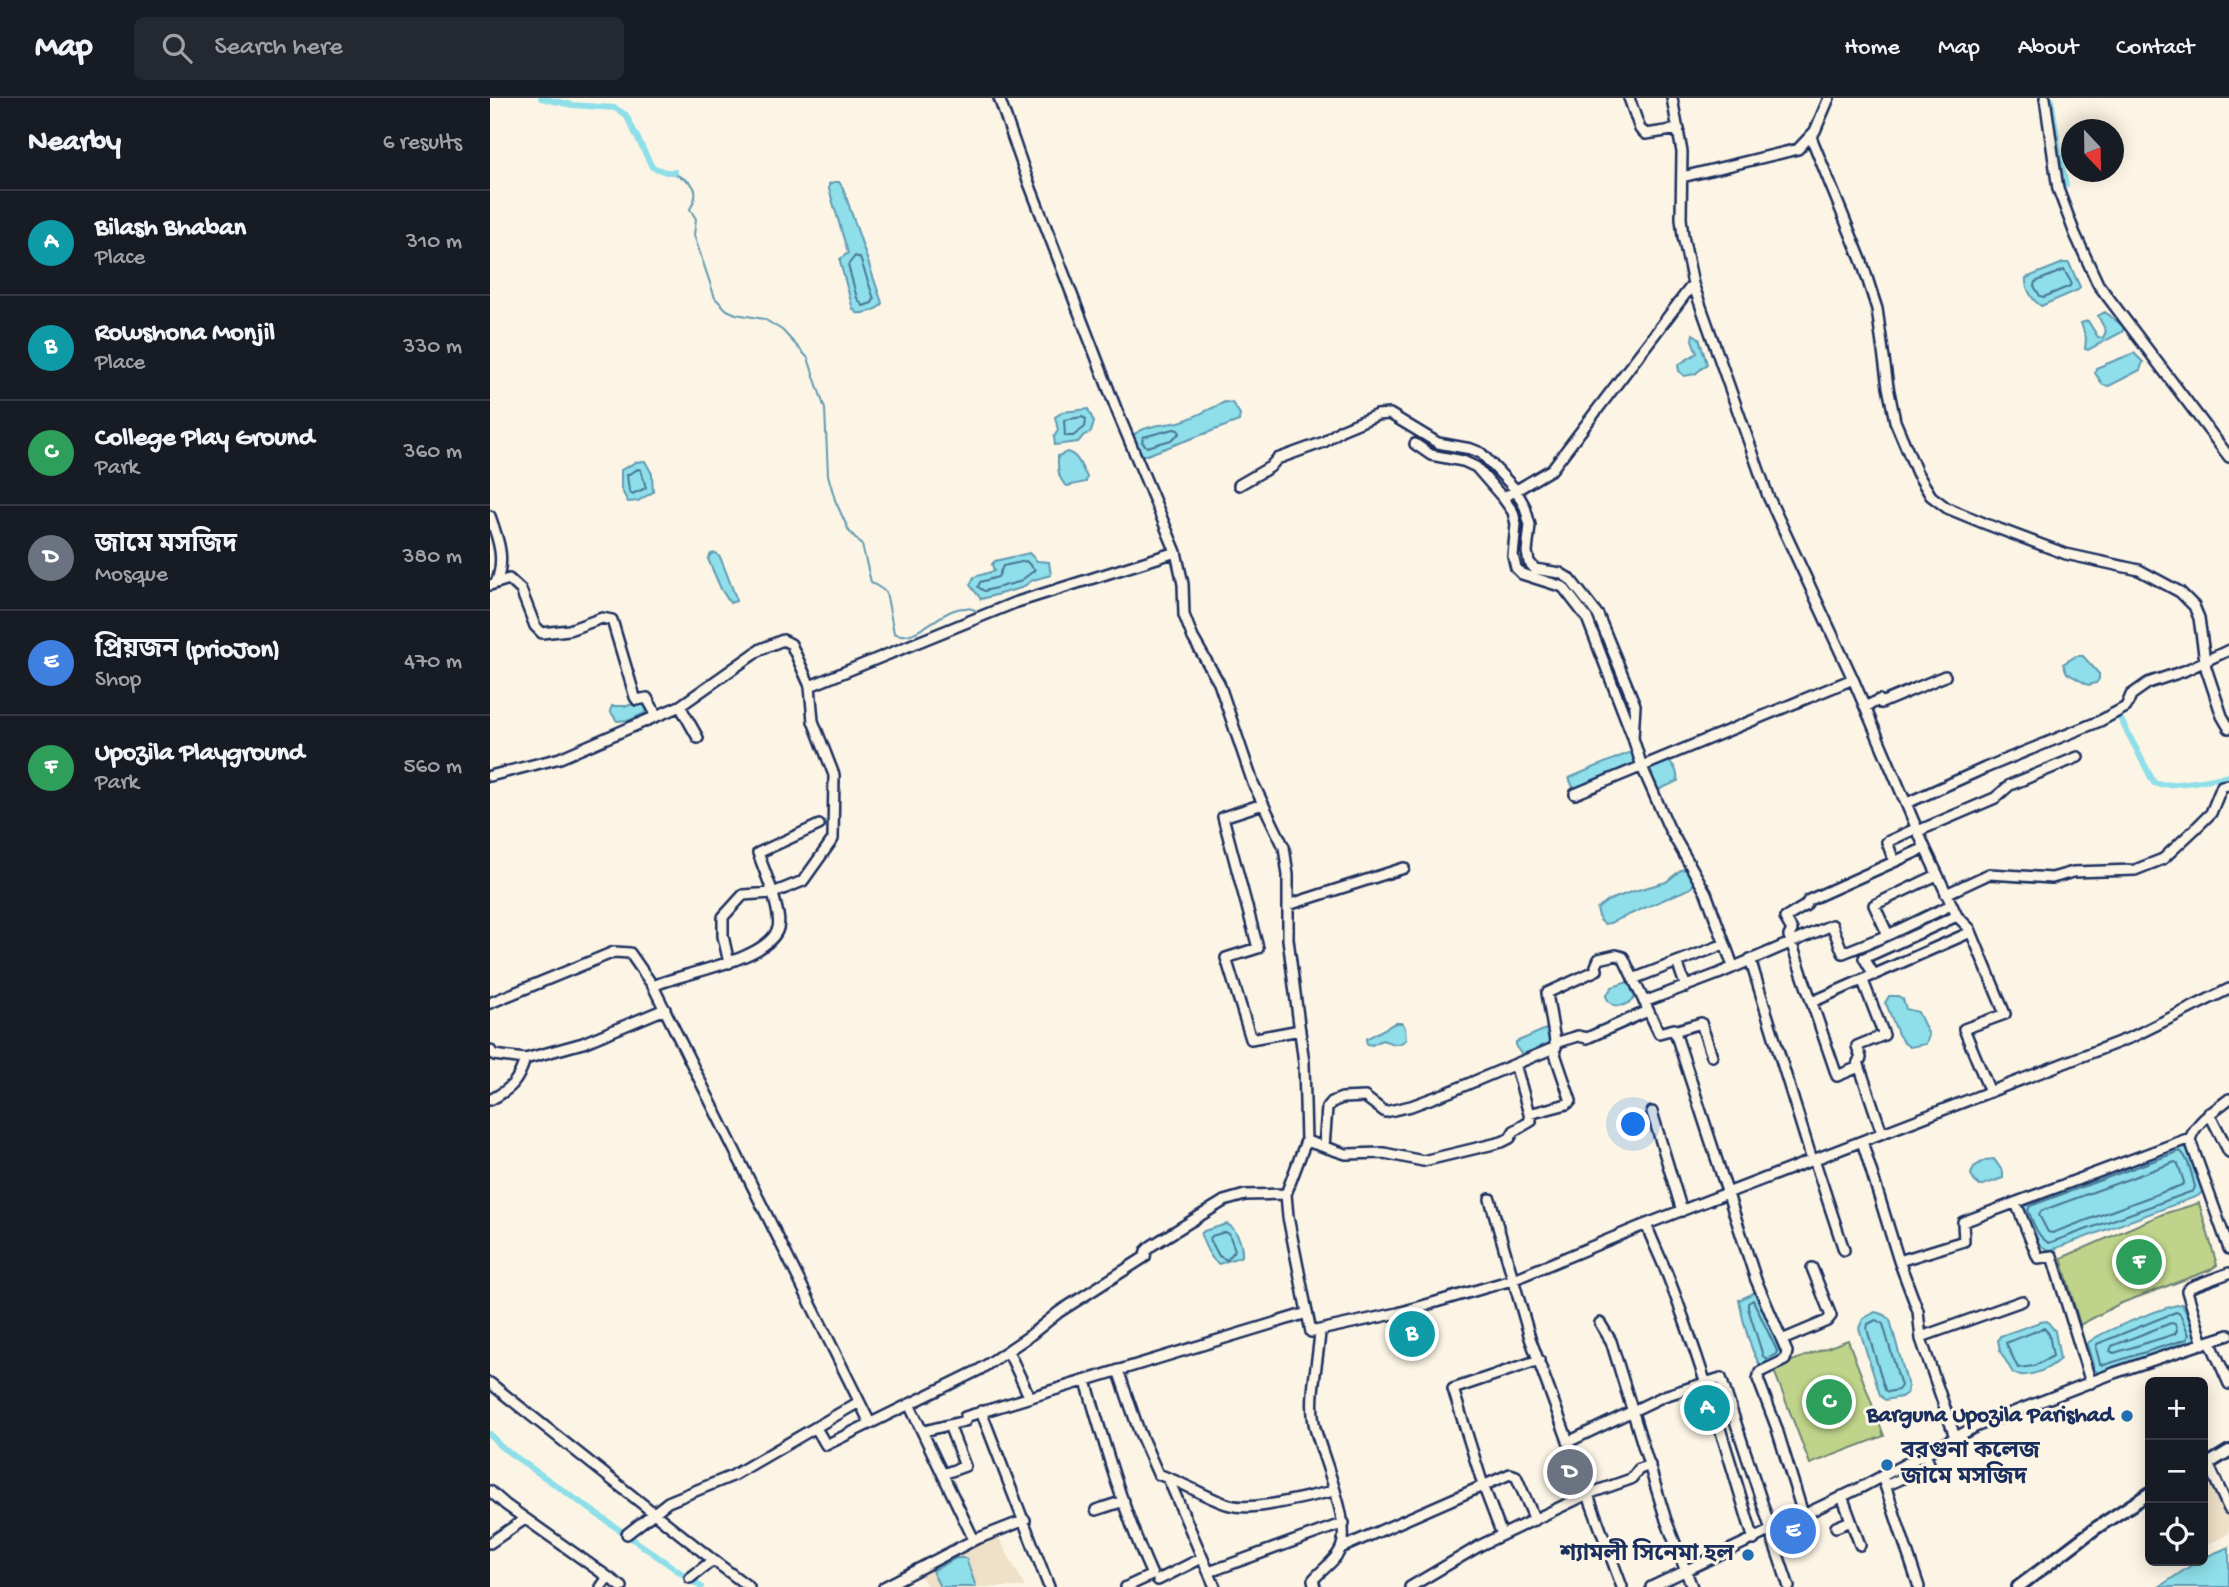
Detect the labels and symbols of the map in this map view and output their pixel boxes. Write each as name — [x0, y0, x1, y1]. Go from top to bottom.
north arrow — [2061, 119, 2124, 182]
your location — [1616, 1107, 1650, 1141]
pin: F — [2116, 1236, 2162, 1288]
pin: B — [1389, 1308, 1435, 1360]
pin: C — [1806, 1376, 1852, 1428]
pin: A — [1684, 1382, 1730, 1434]
place label: Barguna Upozila Parishad — [1866, 1403, 2116, 1430]
marker: Barguna Upozila Parishad — [2119, 1408, 2135, 1424]
place label: বরগুনা কলেজ জামে মসজিদ — [1900, 1439, 2041, 1492]
pin: D — [1547, 1446, 1593, 1498]
marker: বরগুনা কলেজ জামে মসজিদ — [1879, 1457, 1895, 1473]
pin: E — [1770, 1505, 1816, 1557]
place label: শ্যামলী সিনেমা হল — [1559, 1538, 1735, 1569]
marker: শ্যামলী সিনেমা হল — [1740, 1547, 1756, 1563]

